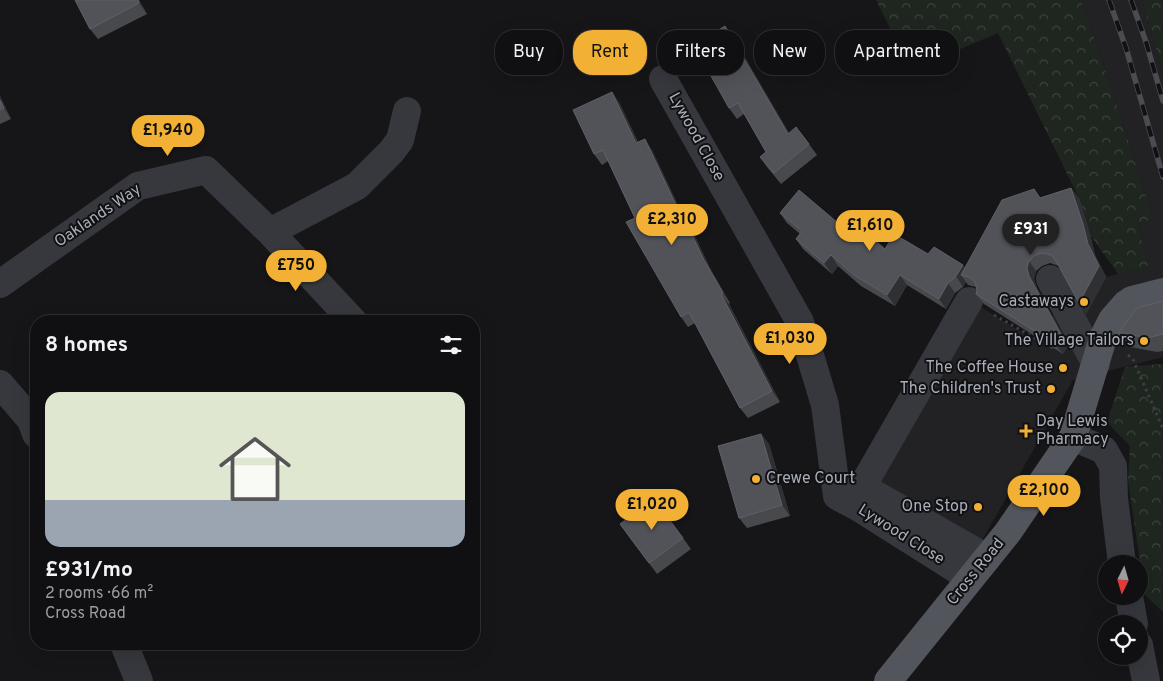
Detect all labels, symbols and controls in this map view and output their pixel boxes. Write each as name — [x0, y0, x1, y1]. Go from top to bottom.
chip: Buy — [495, 30, 563, 75]
chip: Rent — [573, 30, 647, 75]
chip: Filters — [657, 30, 744, 75]
chip: New — [754, 30, 825, 75]
chip: Apartment — [835, 30, 959, 75]
street label: Lywood Close — [663, 89, 729, 185]
pin: £1,940 — [127, 114, 209, 157]
text: £1,940 — [143, 121, 193, 141]
street label: Oaklands Way — [51, 180, 145, 252]
pin: £2,310 — [631, 204, 713, 246]
text: £2,310 — [647, 210, 697, 230]
pin: £1,610 — [829, 210, 911, 252]
pin: £931 — [1001, 214, 1061, 256]
text: £1,610 — [847, 216, 893, 236]
text: £931 — [1013, 220, 1049, 240]
pin: £750 — [266, 250, 326, 292]
text: £750 — [277, 256, 315, 276]
place label: Castaways — [998, 292, 1074, 312]
marker: Castaways — [1078, 296, 1090, 308]
pin: £1,030 — [749, 322, 831, 365]
text: £1,030 — [765, 329, 815, 349]
icon: filters — [437, 331, 465, 359]
place label: The Village Tailors — [1004, 331, 1134, 351]
text: 8 homes — [45, 332, 128, 359]
marker: The Village Tailors — [1138, 335, 1150, 347]
place label: The Coffee House — [926, 358, 1053, 378]
marker: The Coffee House — [1057, 362, 1069, 374]
place label: The Children's Trust — [899, 379, 1041, 399]
marker: The Children's Trust — [1045, 383, 1057, 395]
place label: Day Lewis Pharmacy — [1036, 412, 1109, 450]
icon: home — [210, 424, 300, 514]
marker: Day Lewis Pharmacy — [1020, 425, 1032, 437]
place label: Crewe Court — [766, 469, 855, 489]
marker: Crewe Court — [750, 473, 762, 485]
pin: £2,100 — [1003, 474, 1085, 517]
text: £2,100 — [1019, 481, 1069, 501]
pin: £1,020 — [611, 488, 693, 531]
text: £1,020 — [626, 495, 678, 515]
place label: One Stop — [901, 497, 968, 517]
street label: Lywood Close — [854, 500, 948, 570]
marker: One Stop — [972, 501, 984, 513]
street label: Cross Road — [943, 534, 1009, 610]
north arrow — [1098, 555, 1148, 605]
map controls — [1098, 555, 1148, 665]
text: £931/mo — [45, 557, 133, 584]
text: 2 rooms · 66 m² — [45, 584, 153, 604]
text: Cross Road — [45, 604, 126, 624]
button: locate — [1098, 615, 1148, 665]

